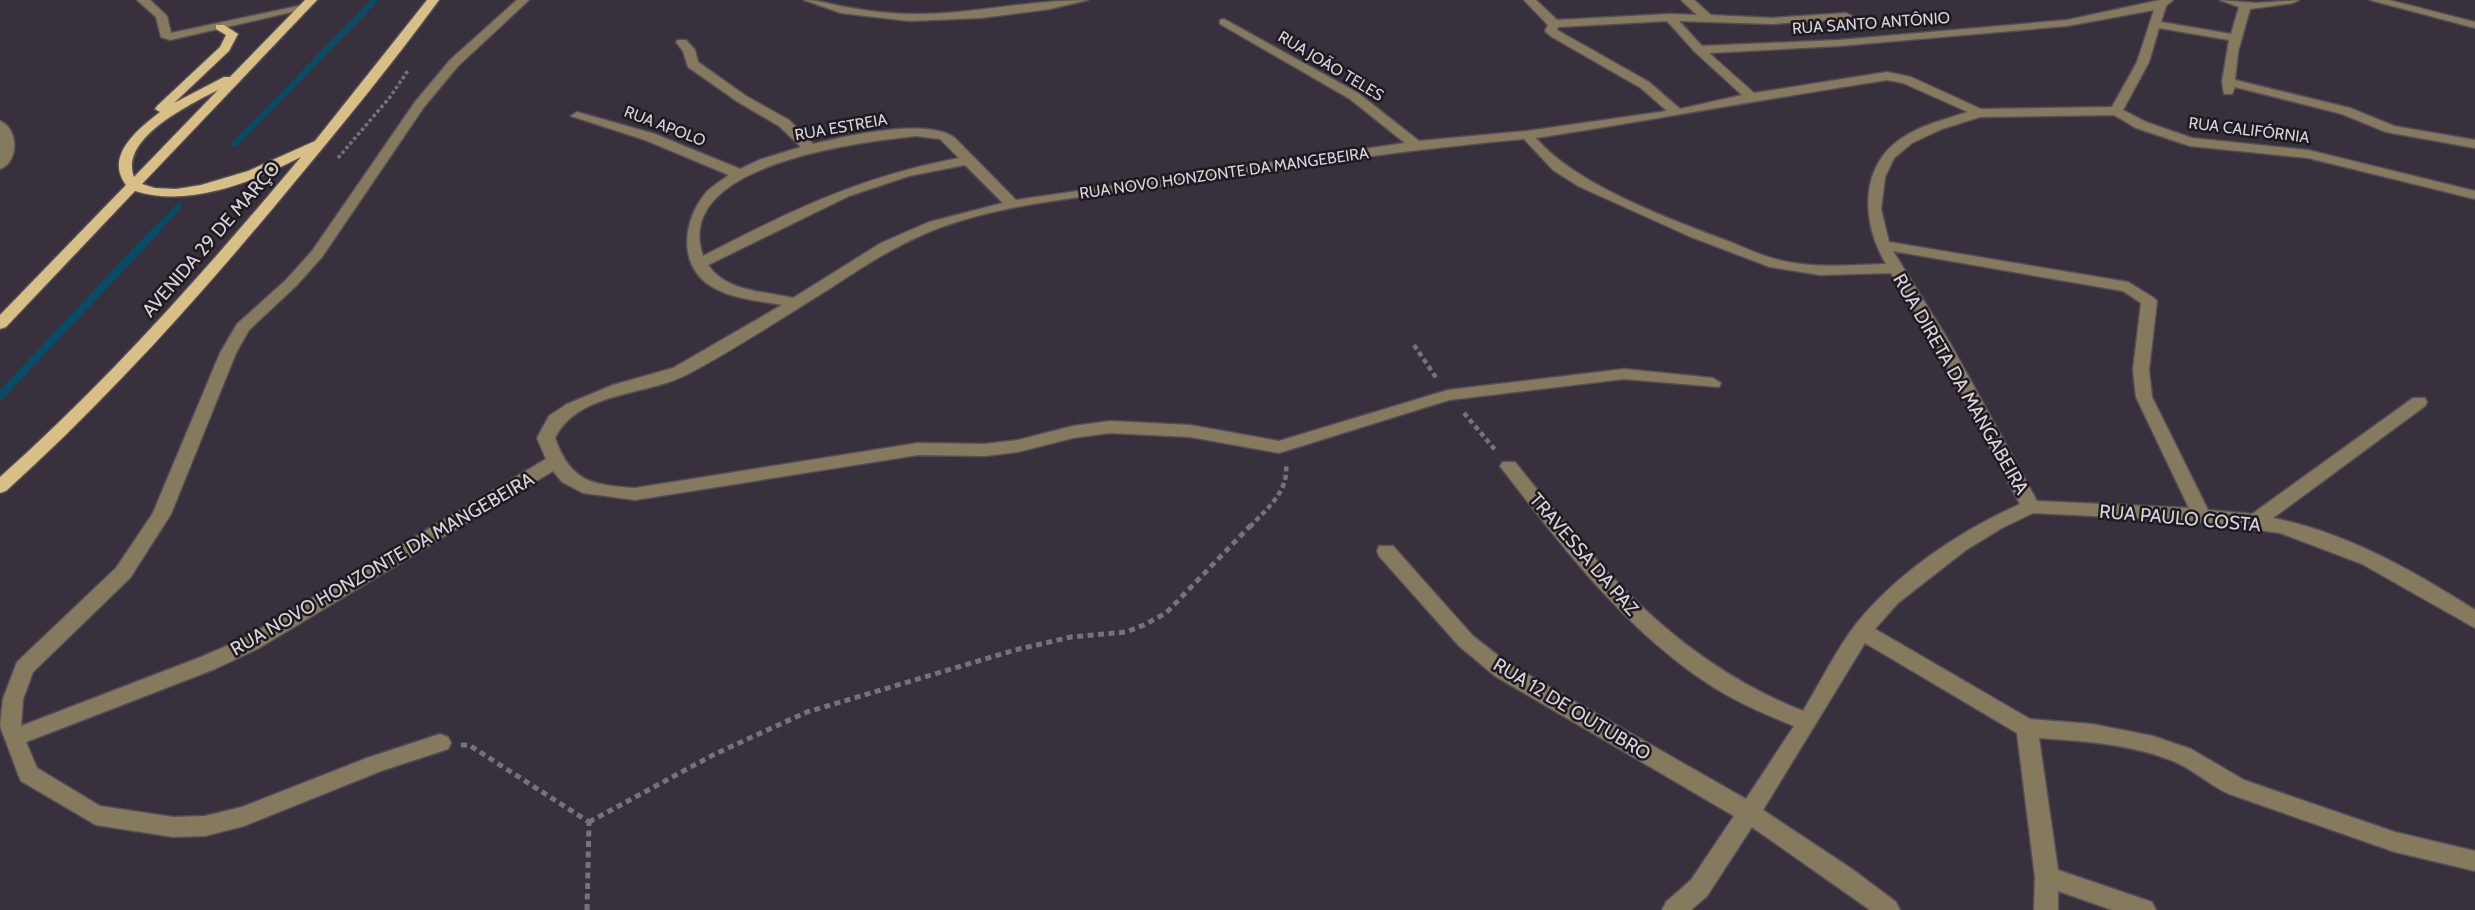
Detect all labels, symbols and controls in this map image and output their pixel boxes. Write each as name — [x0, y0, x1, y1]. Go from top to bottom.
street label: RUA SANTO ANTÔNIO — [1791, 8, 1951, 38]
street label: RUA JOÃO TELES — [1275, 27, 1387, 105]
street label: RUA APOLO — [622, 102, 708, 150]
street label: RUA ESTREIA — [793, 109, 889, 144]
street label: RUA CALIFÓRNIA — [2187, 113, 2311, 147]
street label: RUA NOVO HONZONTE DA MANGEBEIRA — [1078, 143, 1370, 203]
street label: AVENIDA 29 DE MARÇO — [137, 156, 285, 322]
street label: RUA DIRETA DA MANGABEIRA — [1888, 270, 2034, 499]
street label: RUA NOVO HONZONTE DA MANGEBEIRA — [226, 467, 538, 661]
street label: TRAVESSA DA PAZ — [1525, 488, 1644, 620]
street label: RUA PAULO COSTA — [2098, 499, 2262, 537]
street label: RUA 12 DE OUTUBRO — [1489, 653, 1655, 765]

